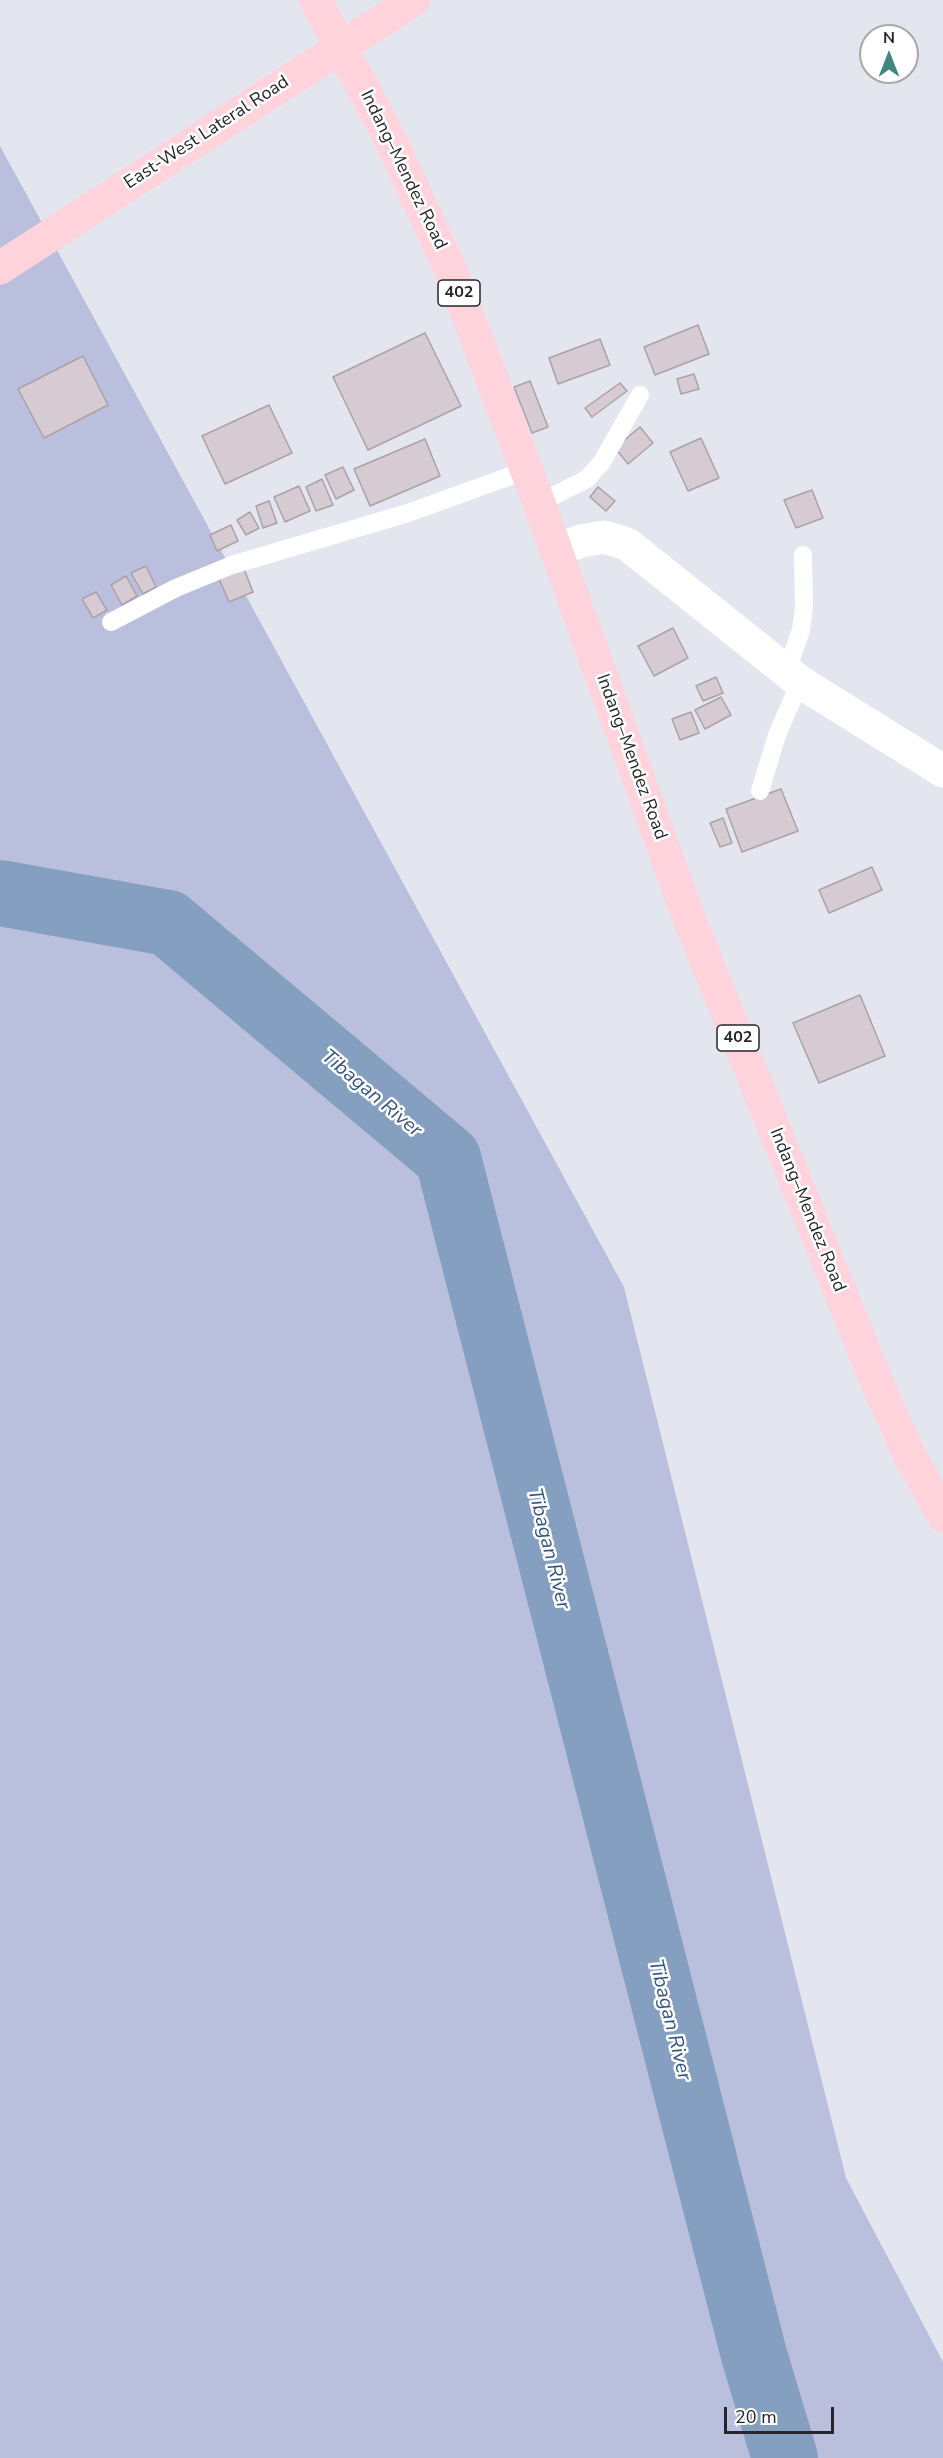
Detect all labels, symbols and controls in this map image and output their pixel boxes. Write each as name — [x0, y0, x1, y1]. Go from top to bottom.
north arrow — [859, 24, 919, 84]
text: N — [883, 27, 895, 49]
street label: East-West Lateral Road — [121, 72, 293, 194]
street label: Indang–Mendez Road — [355, 87, 451, 253]
road number: 402 — [438, 280, 480, 306]
street label: Indang–Mendez Road — [591, 671, 671, 843]
road number: 402 — [717, 1025, 759, 1051]
water label: Tibagan River — [316, 1045, 426, 1143]
street label: Indang–Mendez Road — [764, 1125, 850, 1295]
water label: Tibagan River — [521, 1486, 575, 1612]
water label: Tibagan River — [642, 1957, 696, 2083]
scale bar — [727, 2395, 836, 2433]
text: 20 m — [735, 2405, 777, 2429]

